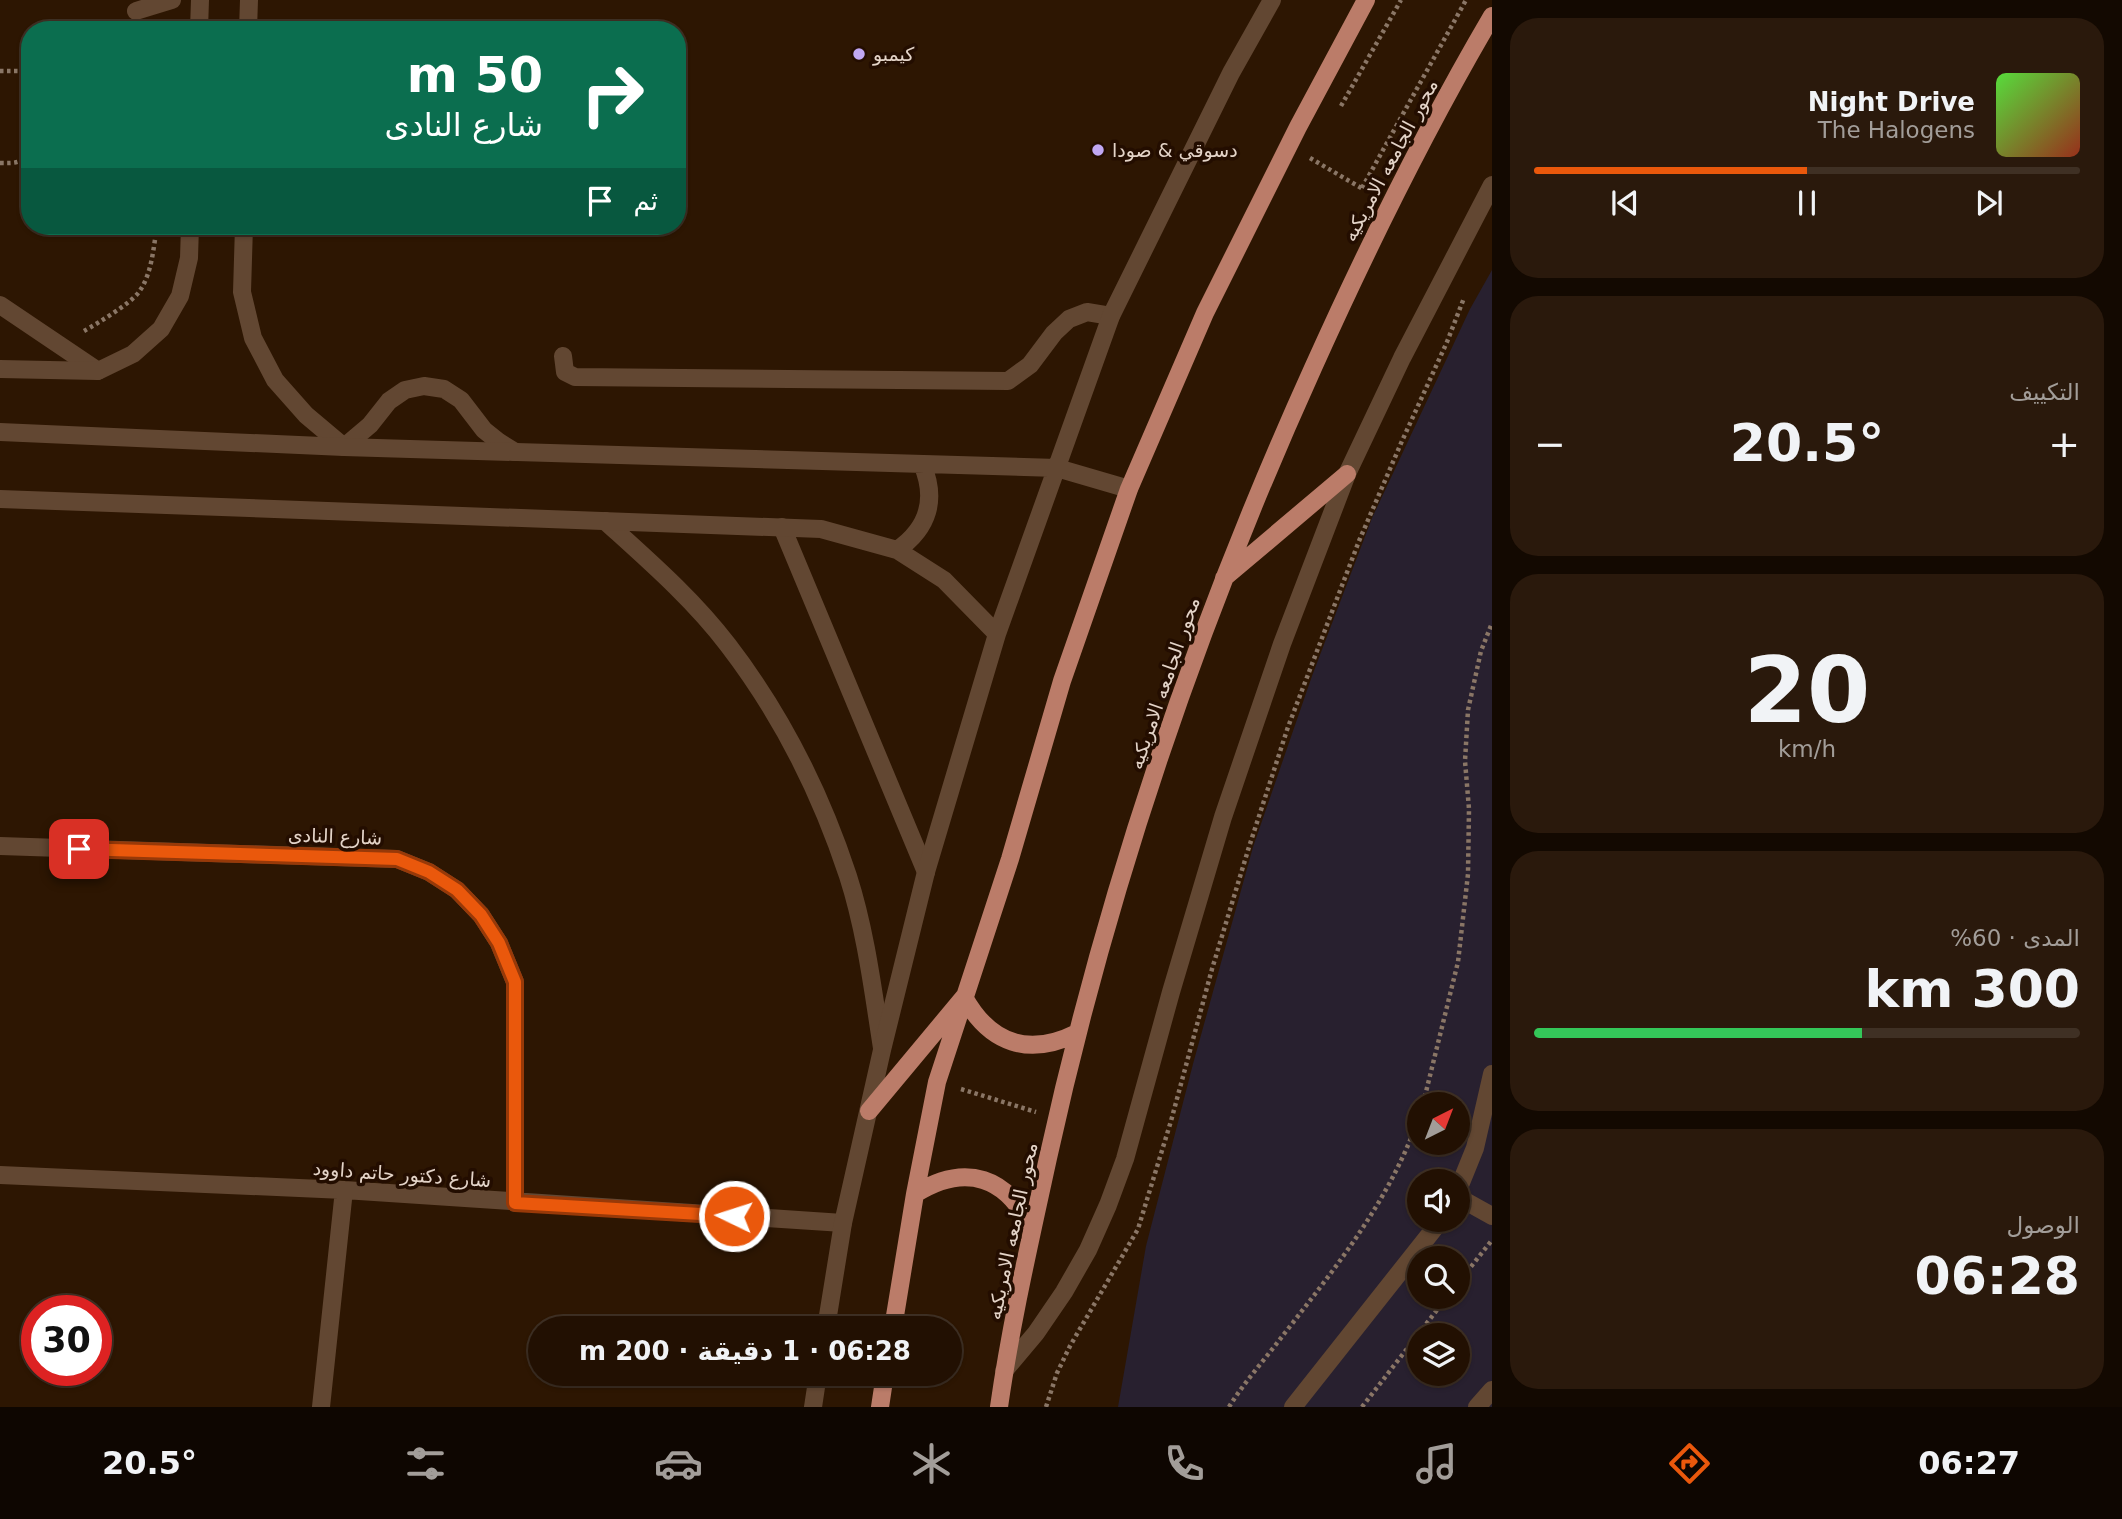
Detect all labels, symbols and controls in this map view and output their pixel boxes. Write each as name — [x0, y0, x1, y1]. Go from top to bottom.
place label: كيمبو — [872, 43, 915, 66]
marker: كيمبو — [851, 46, 867, 62]
text: 50 m — [407, 47, 543, 104]
icon: right — [567, 49, 658, 140]
street label: محور الجامعه الامريكيه — [1338, 75, 1443, 245]
text: Night Drive — [1808, 87, 1975, 117]
text: شارع النادى — [384, 106, 543, 144]
text: The Halogens — [1818, 117, 1975, 143]
place label: دسوقي & صودا — [1112, 139, 1238, 162]
marker: دسوقي & صودا — [1090, 142, 1106, 158]
icon: arrive — [581, 182, 619, 220]
icon: previous — [1606, 184, 1644, 222]
icon: pause — [1788, 184, 1826, 222]
icon: next — [1970, 184, 2008, 222]
text: ثم — [633, 186, 658, 216]
text: التكييف — [2009, 379, 2080, 405]
text: 20.5° — [1730, 413, 1884, 473]
text: − — [1534, 422, 1566, 466]
text: + — [2048, 422, 2080, 466]
street label: محور الجامعه الامريكيه — [1124, 594, 1205, 772]
text: 20 — [1744, 638, 1870, 743]
text: km/h — [1778, 736, 1836, 762]
pin — [49, 819, 109, 879]
street label: شارع النادى — [288, 823, 382, 850]
icon: arrive — [60, 830, 98, 868]
text: المدى · 60% — [1950, 925, 2080, 951]
text: 300 km — [1865, 959, 2080, 1019]
north arrow — [1407, 1092, 1470, 1155]
map controls — [1407, 1092, 1470, 1386]
street label: محور الجامعه الامريكيه — [982, 1140, 1043, 1322]
street label: شارع دكتور حاتم داوود — [312, 1157, 492, 1192]
button: sound — [1407, 1169, 1470, 1232]
position arrow — [697, 1179, 771, 1253]
text: الوصول — [2007, 1212, 2080, 1238]
button: search — [1407, 1246, 1470, 1309]
text: 06:28 — [1914, 1246, 2080, 1306]
speed limit sign: 30 — [21, 1295, 112, 1386]
button: layers — [1407, 1323, 1470, 1386]
text: 06:28 · 1 دقيقة · 200 m — [579, 1336, 911, 1366]
icon: filters — [401, 1439, 450, 1488]
icon: car — [654, 1439, 703, 1488]
icon: climate — [907, 1439, 956, 1488]
icon: phone — [1160, 1439, 1209, 1488]
icon: music — [1412, 1439, 1461, 1488]
icon: directions — [1665, 1439, 1714, 1488]
text: 20.5° — [102, 1444, 197, 1482]
text: 06:27 — [1918, 1444, 2020, 1482]

